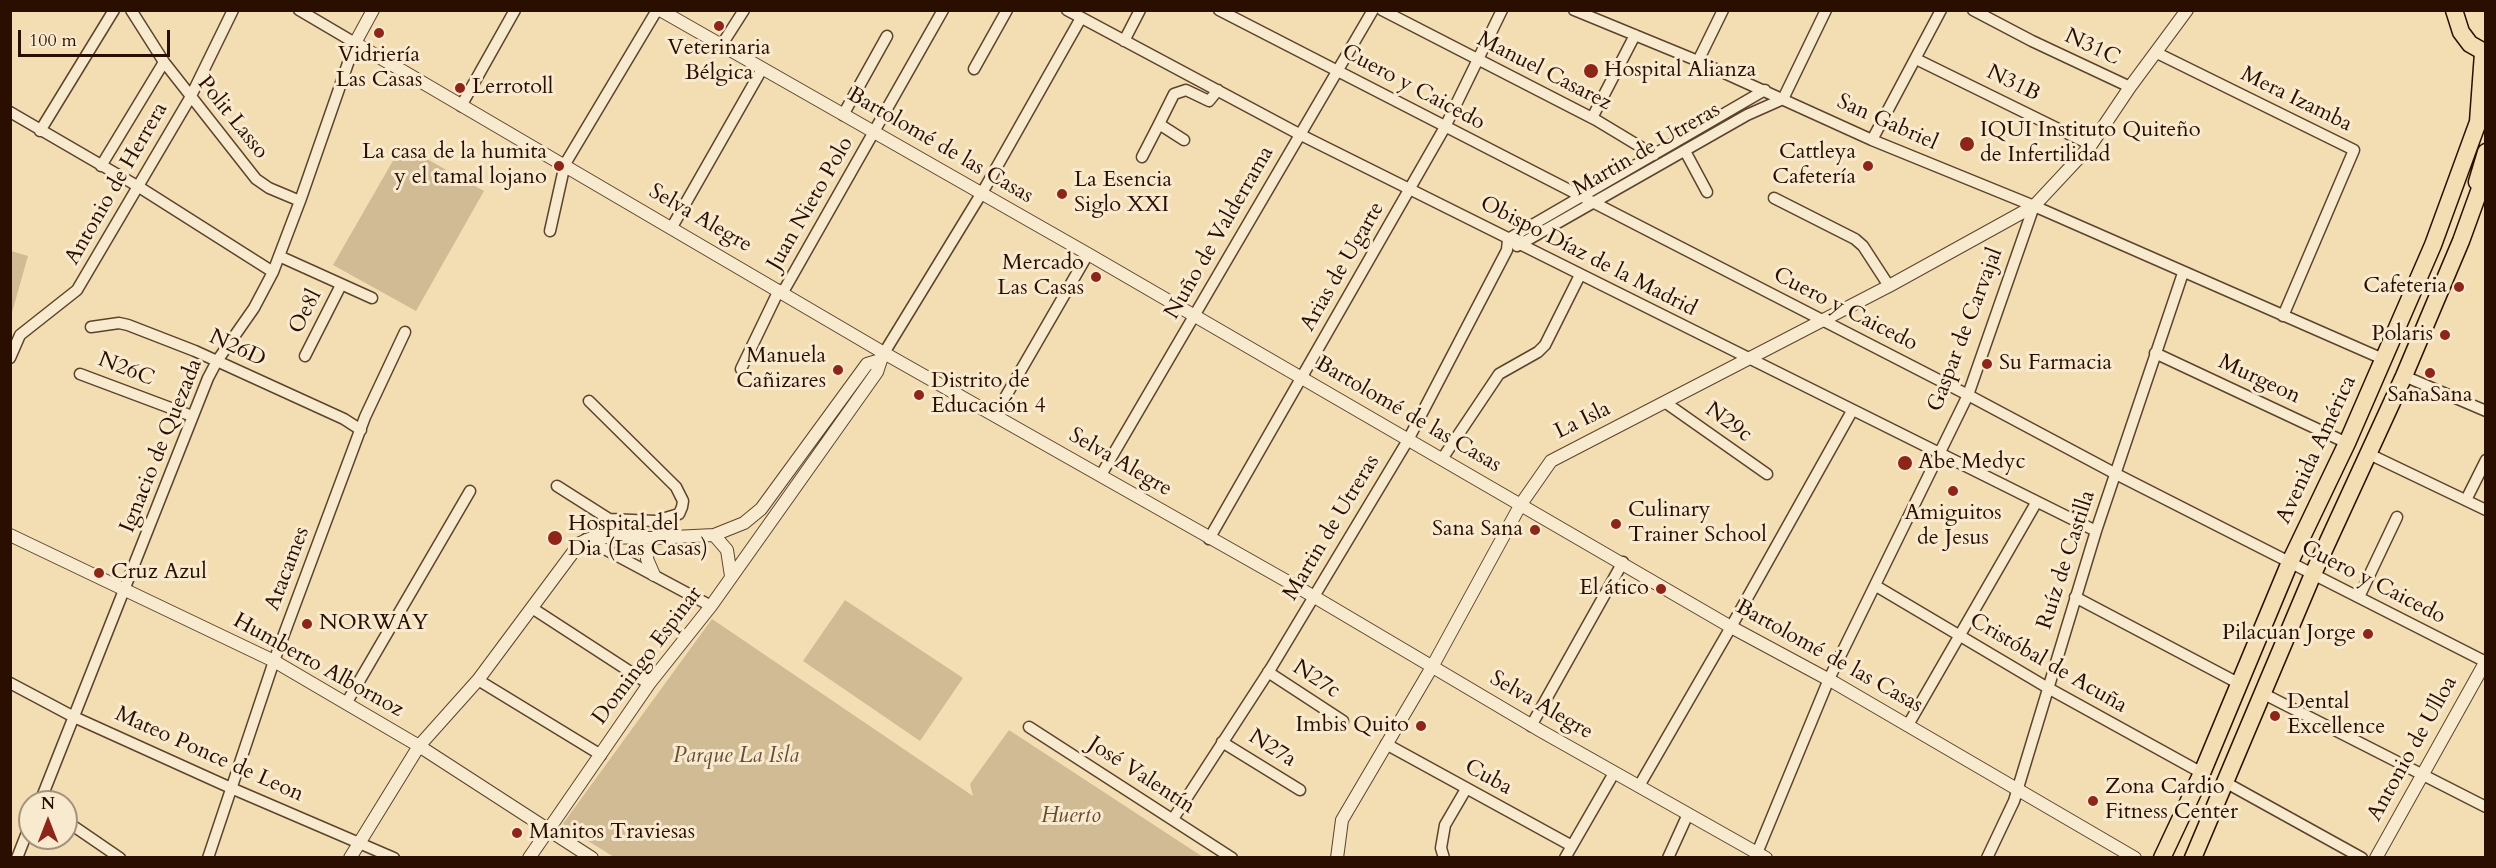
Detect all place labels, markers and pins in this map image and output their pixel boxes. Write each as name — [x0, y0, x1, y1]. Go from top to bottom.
marker: Veterinaria Bélgica — [712, 19, 726, 33]
marker: Vidriería Las Casas — [372, 26, 386, 40]
place label: Veterinaria Bélgica — [667, 36, 771, 88]
place label: Vidriería Las Casas — [336, 43, 422, 94]
place label: Hospital Alianza — [1604, 58, 1756, 84]
marker: Hospital Alianza — [1582, 62, 1600, 80]
place label: Lerrotoll — [472, 75, 553, 101]
marker: Lerrotoll — [453, 81, 467, 95]
place label: IQUI Instituto Quiteño de Infertilidad — [1980, 118, 2201, 170]
marker: IQUI Instituto Quiteño de Infertilidad — [1958, 135, 1976, 153]
place label: La casa de la humita y el tamal lojano — [362, 140, 547, 192]
place label: Cattleya Cafetería — [1772, 140, 1856, 192]
marker: La casa de la humita y el tamal lojano — [552, 159, 566, 173]
marker: Cattleya Cafetería — [1861, 159, 1875, 173]
place label: La Esencia Siglo XXI — [1074, 168, 1172, 220]
marker: La Esencia Siglo XXI — [1055, 187, 1069, 201]
place label: Mercado Las Casas — [997, 251, 1084, 302]
marker: Mercado Las Casas — [1089, 270, 1103, 284]
place label: Cafeteria — [2363, 274, 2447, 300]
marker: Cafeteria — [2452, 280, 2466, 294]
place label: Polaris — [2371, 322, 2433, 348]
marker: Polaris — [2438, 328, 2452, 342]
place label: Manuela Cañizares — [736, 344, 826, 396]
place label: Su Farmacia — [1999, 351, 2112, 377]
marker: Su Farmacia — [1980, 357, 1994, 371]
marker: Manuela Cañizares — [831, 363, 845, 377]
marker: SanaSana — [2423, 366, 2437, 380]
place label: Distrito de Educación 4 — [931, 369, 1046, 420]
place label: SanaSana — [2387, 383, 2473, 409]
marker: Distrito de Educación 4 — [912, 388, 926, 402]
place label: Abe Medyc — [1918, 450, 2025, 476]
marker: Abe Medyc — [1896, 454, 1914, 472]
marker: Amiguitos de Jesus — [1946, 484, 1960, 498]
place label: Culinary Trainer School — [1628, 498, 1767, 550]
place label: Amiguitos de Jesus — [1904, 501, 2002, 552]
place label: Hospital del Dia (Las Casas) — [568, 512, 708, 564]
place label: Sana Sana — [1432, 517, 1523, 543]
marker: Culinary Trainer School — [1609, 517, 1623, 531]
marker: Sana Sana — [1528, 523, 1542, 537]
marker: Hospital del Dia (Las Casas) — [546, 529, 564, 547]
place label: Cruz Azul — [111, 560, 207, 586]
marker: Cruz Azul — [92, 566, 106, 580]
place label: El ático — [1579, 576, 1649, 602]
marker: El ático — [1654, 582, 1668, 596]
place label: NORWAY — [319, 611, 428, 637]
marker: NORWAY — [300, 617, 314, 631]
place label: Pilacuan Jorge — [2222, 621, 2356, 647]
marker: Pilacuan Jorge — [2361, 627, 2375, 641]
place label: Dental Excellence — [2287, 690, 2385, 742]
marker: Dental Excellence — [2268, 709, 2282, 723]
place label: Imbis Quito — [1296, 713, 1409, 739]
marker: Imbis Quito — [1414, 719, 1428, 733]
place label: Zona Cardio Fitness Center — [2105, 775, 2238, 826]
marker: Zona Cardio Fitness Center — [2086, 794, 2100, 808]
place label: Manitos Traviesas — [529, 820, 695, 846]
marker: Manitos Traviesas — [510, 826, 524, 840]

